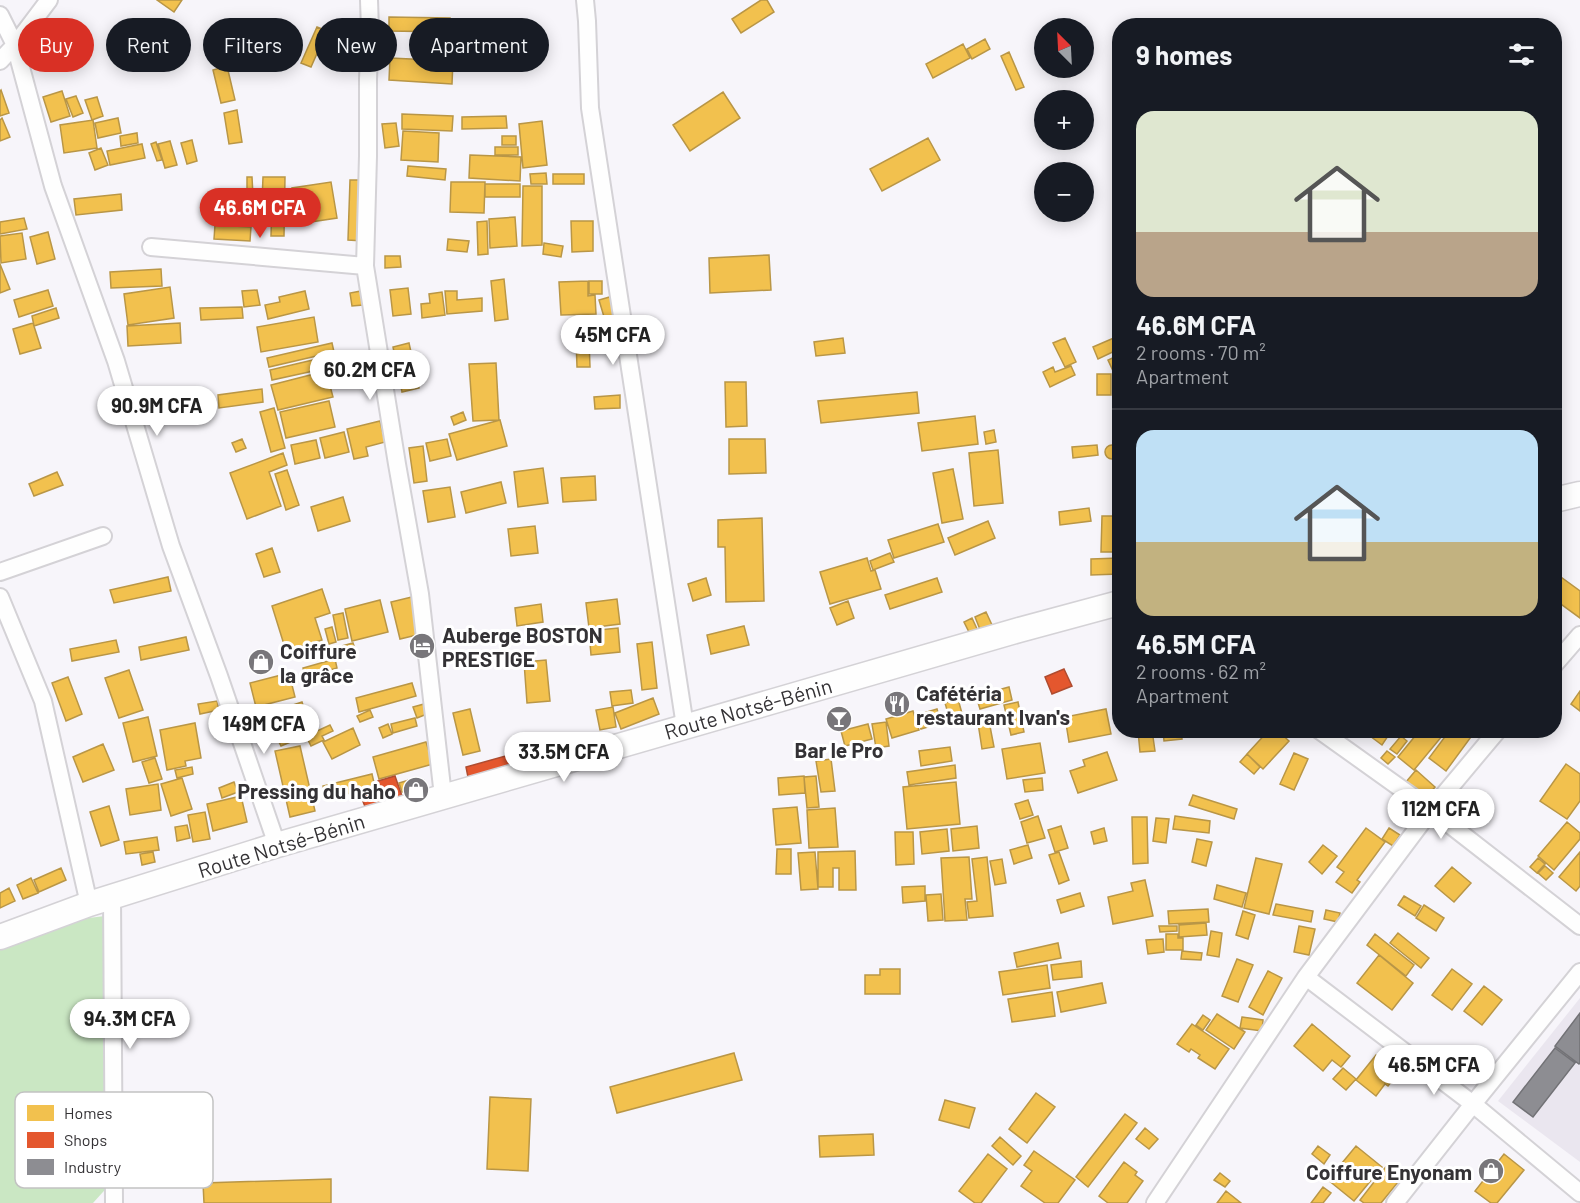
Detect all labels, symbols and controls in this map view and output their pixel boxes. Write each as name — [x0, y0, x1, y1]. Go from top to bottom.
chip: Buy — [18, 18, 94, 72]
chip: Rent — [106, 18, 191, 72]
chip: Filters — [203, 18, 303, 72]
chip: New — [315, 18, 397, 72]
chip: Apartment — [409, 18, 549, 72]
north arrow — [1034, 18, 1094, 78]
map controls — [1034, 18, 1094, 222]
icon: filters — [1505, 38, 1538, 71]
text: 9 homes — [1136, 39, 1232, 70]
button: + — [1034, 90, 1094, 150]
icon: home — [1283, 150, 1391, 258]
button: − — [1034, 162, 1094, 222]
pin: 46.6M CFA — [191, 188, 329, 239]
text: 46.6M CFA — [214, 195, 306, 219]
text: 46.6M CFA — [1136, 309, 1256, 340]
pin: 45M CFA — [558, 315, 668, 366]
text: 45M CFA — [575, 322, 651, 346]
text: 2 rooms · 70 m² — [1136, 340, 1266, 364]
pin: 60.2M CFA — [301, 350, 439, 401]
text: 60.2M CFA — [324, 357, 416, 381]
text: Apartment — [1136, 364, 1229, 388]
pin: 90.9M CFA — [88, 386, 226, 437]
text: 90.9M CFA — [111, 393, 203, 417]
icon: home — [1283, 469, 1391, 577]
place label: Auberge BOSTON PRESTIGE — [442, 622, 603, 671]
text: 46.5M CFA — [1136, 628, 1256, 659]
hotel icon: Auberge BOSTON PRESTIGE — [407, 631, 437, 661]
place label: Coiffure la grâce — [280, 638, 357, 687]
shop icon: Coiffure la grâce — [246, 647, 276, 677]
text: 2 rooms · 62 m² — [1136, 659, 1266, 683]
street label: Route Notsé-Bénin — [661, 672, 835, 744]
place label: Cafétéria restaurant Ivan's — [916, 680, 1070, 729]
text: Apartment — [1136, 683, 1229, 707]
restaurant icon: Cafétéria restaurant Ivan's — [882, 689, 912, 719]
pin: 149M CFA — [202, 704, 326, 755]
bar icon: Bar le Pro — [824, 704, 854, 734]
text: 149M CFA — [222, 711, 306, 735]
pin: 33.5M CFA — [495, 732, 633, 783]
place label: Bar le Pro — [794, 737, 884, 762]
text: 33.5M CFA — [518, 739, 610, 763]
shop icon: Pressing du haho — [401, 775, 431, 805]
place label: Pressing du haho — [237, 778, 396, 803]
pin: 112M CFA — [1379, 789, 1503, 840]
text: 112M CFA — [1401, 796, 1481, 820]
street label: Route Notsé-Bénin — [194, 808, 368, 882]
pin: 94.3M CFA — [61, 999, 199, 1050]
text: 94.3M CFA — [84, 1006, 176, 1030]
pin: 46.5M CFA — [1365, 1045, 1503, 1096]
text: 46.5M CFA — [1388, 1052, 1480, 1076]
legend — [15, 1092, 213, 1188]
text: Homes — [64, 1103, 112, 1122]
text: Shops — [64, 1130, 107, 1149]
shop icon: Coiffure Enyonam — [1476, 1156, 1506, 1186]
text: Industry — [64, 1157, 122, 1176]
place label: Coiffure Enyonam — [1306, 1159, 1472, 1184]

